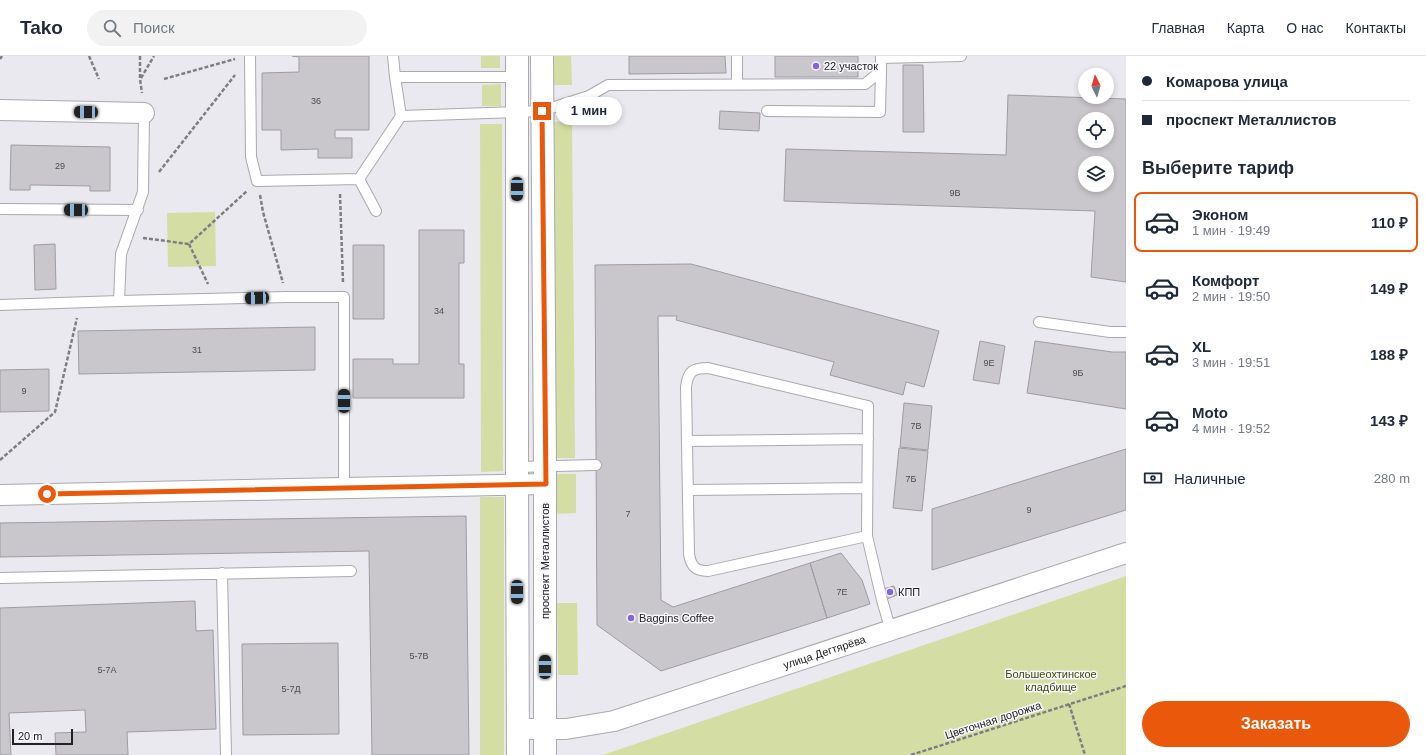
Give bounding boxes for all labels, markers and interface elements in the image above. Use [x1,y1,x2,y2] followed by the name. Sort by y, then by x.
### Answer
[87,10,367,46] search box
[20,17,63,38] text: Tako
[101,17,123,39] icon: search
[133,19,175,36] text: Поиск
[1151,20,1205,36] text: Главная
[1227,20,1264,36] text: Карта
[1286,20,1324,36] text: О нас
[1346,20,1406,36] text: Контакты
[824,60,878,72] place label: 22 участок
[811,61,821,71] marker: 22 участок
[1078,68,1114,104] north arrow
[1078,68,1114,192] map controls
[1166,73,1288,90] text: Комарова улица
[311,96,321,106] house number: 36
[556,97,622,125] callout: 1 мин
[533,102,551,120] route end
[571,103,607,118] text: 1 мин
[74,106,98,118] car
[1166,111,1336,128] text: проспект Металлистов
[1078,112,1114,148] button: locate
[1078,156,1114,192] button: layers
[1142,158,1294,178] text: Выберите тариф
[55,161,65,171] house number: 29
[511,177,523,201] car
[949,188,961,198] house number: 9В
[64,204,88,216] car
[1144,204,1180,240] icon: car
[1192,206,1248,223] text: Эконом
[1371,214,1408,231] text: 110 ₽
[1192,223,1270,238] text: 1 мин · 19:49
[1144,270,1180,306] icon: car
[1192,272,1259,289] text: Комфорт
[1370,280,1408,297] text: 149 ₽
[1192,289,1270,304] text: 2 мин · 19:50
[245,292,269,304] car
[434,306,444,316] house number: 34
[1144,336,1180,372] icon: car
[1192,338,1211,355] text: XL
[192,345,202,355] house number: 31
[1370,346,1408,363] text: 188 ₽
[1192,355,1270,370] text: 3 мин · 19:51
[983,358,995,368] house number: 9Е
[1073,368,1084,378] house number: 9Б
[21,386,27,396] house number: 9
[338,389,350,413] car
[1144,402,1180,438] icon: car
[1192,404,1228,421] text: Moto
[1370,412,1408,429] text: 143 ₽
[910,421,922,431] house number: 7В
[1192,421,1270,436] text: 4 мин · 19:52
[1142,467,1164,489] icon: cash
[1174,470,1246,487] text: Наличные
[1374,471,1410,486] text: 280 m
[906,474,917,484] house number: 7Б
[38,485,56,503] route start
[539,503,551,619] street label: проспект Металлистов
[1026,505,1032,515] house number: 9
[625,509,631,519] house number: 7
[511,580,523,604] car
[898,586,920,598] place label: КПП
[836,587,848,597] house number: 7Е
[885,587,895,597] marker: КПП
[639,612,714,624] place label: Baggins Coffee
[626,613,636,623] marker: Baggins Coffee
[782,633,868,671] street label: улица Дегтярёва
[409,651,429,661] house number: 5-7В
[539,655,551,679] car
[97,665,117,675] house number: 5-7А
[1005,668,1097,693] park label: Большеохтинское кладбище
[281,684,301,694] house number: 5-7Д
[943,698,1043,741] street label: Цветочная дорожка
[1142,701,1410,747] button: Заказать
[12,727,73,746] scale bar
[18,730,42,742] text: 20 m

